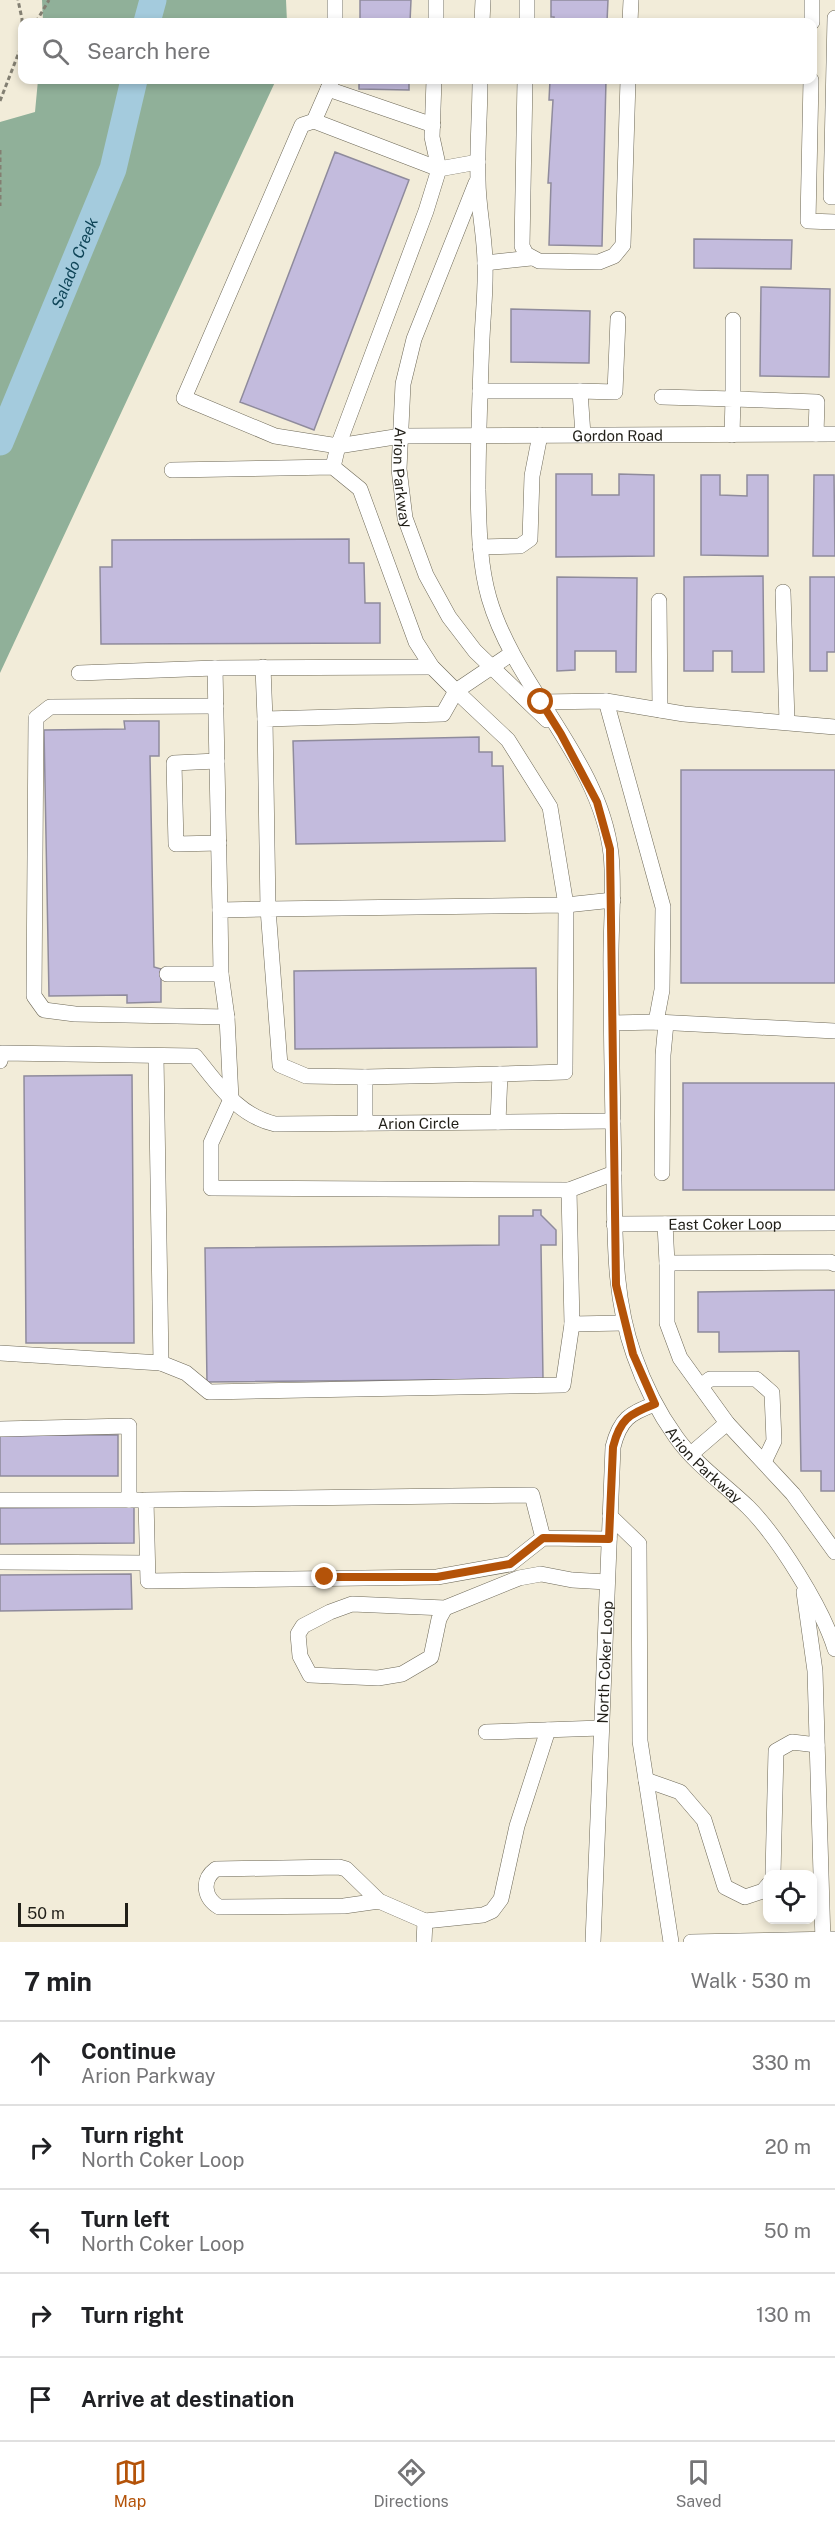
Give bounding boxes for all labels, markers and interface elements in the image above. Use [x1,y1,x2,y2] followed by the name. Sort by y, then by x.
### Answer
[18,18,817,84] search box
[39,35,72,68] icon: search
[87,38,211,64] text: Search here
[47,214,102,311] water label: Salado Creek
[572,426,663,444] street label: Gordon Road
[390,427,416,530] street label: Arion Parkway
[527,688,553,714] route start
[378,1114,459,1132] street label: Arion Circle
[668,1215,782,1232] street label: East Coker Loop
[663,1423,746,1506] street label: Arion Parkway
[311,1563,337,1589] route end
[593,1601,615,1724] street label: North Coker Loop
[763,1870,817,1924] map controls
[763,1870,817,1924] button: locate
[18,1900,128,1928] scale bar
[27,1904,65,1923] text: 50 m
[24,1966,92,1997] text: 7 min
[691,1969,811,1993] text: Walk · 530 m
[81,2038,176,2064] text: Continue
[24,2047,57,2080] icon: ahead
[752,2051,811,2075] text: 330 m
[81,2064,215,2088] text: Arion Parkway
[81,2122,184,2148] text: Turn right
[24,2131,57,2164] icon: right
[765,2135,811,2159] text: 20 m
[81,2148,244,2172] text: North Coker Loop
[81,2206,170,2232] text: Turn left
[24,2215,57,2248] icon: left
[764,2219,811,2243] text: 50 m
[81,2232,244,2256] text: North Coker Loop
[24,2299,57,2332] icon: right
[81,2302,184,2328] text: Turn right
[756,2303,811,2327] text: 130 m
[24,2383,57,2416] icon: arrive
[81,2386,294,2412] text: Arrive at destination
[114,2456,147,2511] tab: Map
[374,2456,449,2511] tab: Directions
[676,2456,721,2511] tab: Saved

